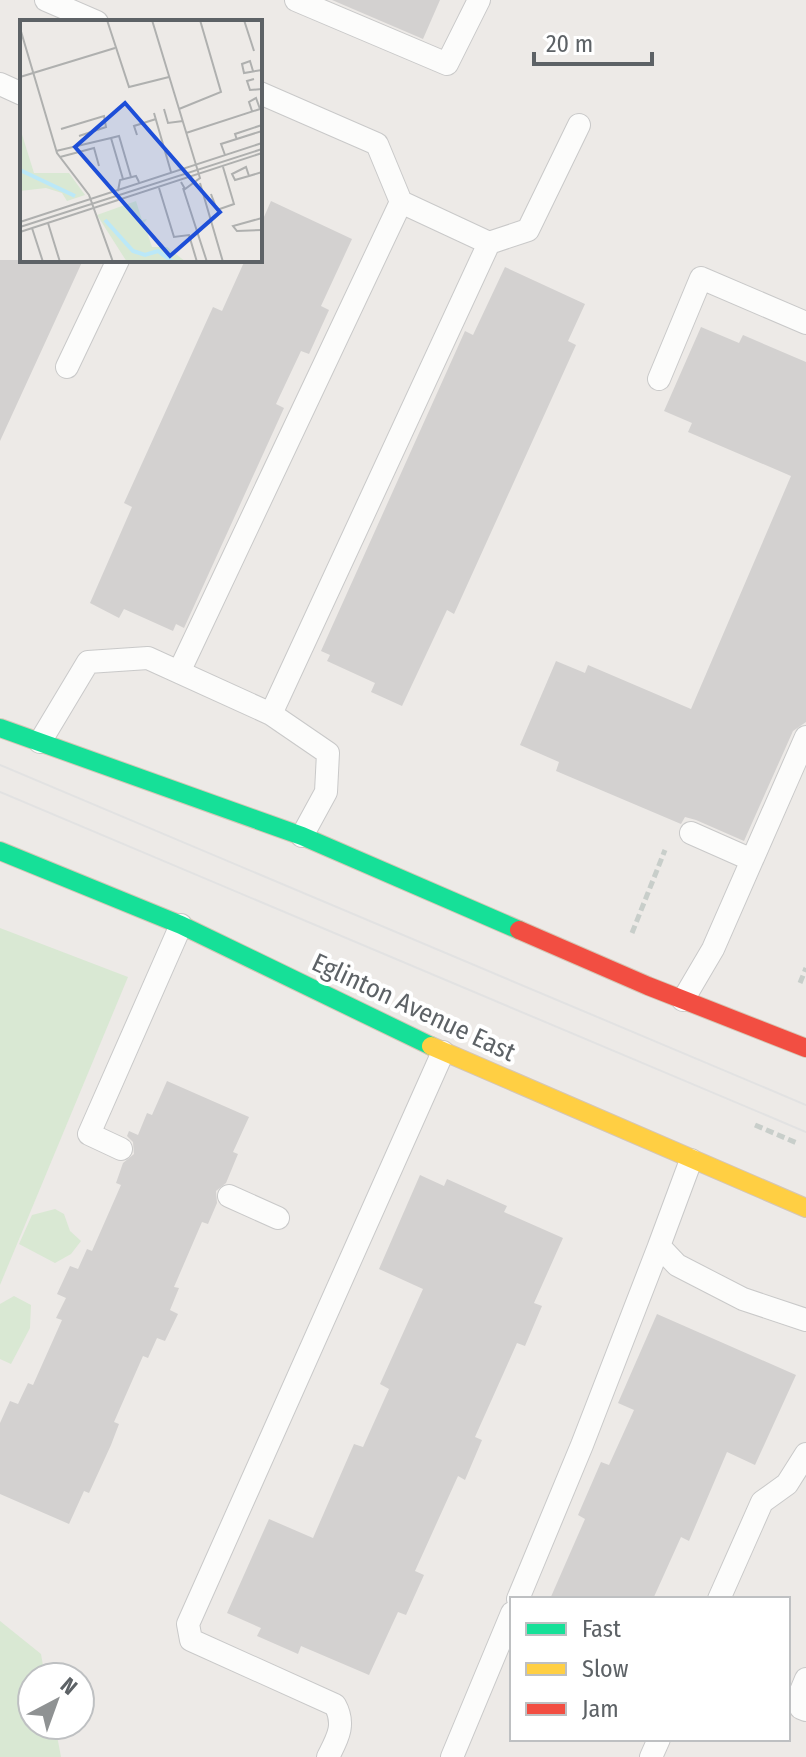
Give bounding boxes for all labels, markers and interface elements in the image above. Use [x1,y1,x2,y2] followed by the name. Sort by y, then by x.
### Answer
[534,16,652,66] scale bar
[20,20,262,262] inset map
[546,30,593,58] text: 20 m
[307,947,521,1068] street label: Eglinton Avenue East
[510,1597,790,1741] legend
[582,1615,621,1643] text: Fast
[582,1655,629,1683] text: Slow
[16,1661,96,1741] north arrow
[55,1672,83,1701] text: N
[582,1695,619,1723] text: Jam

